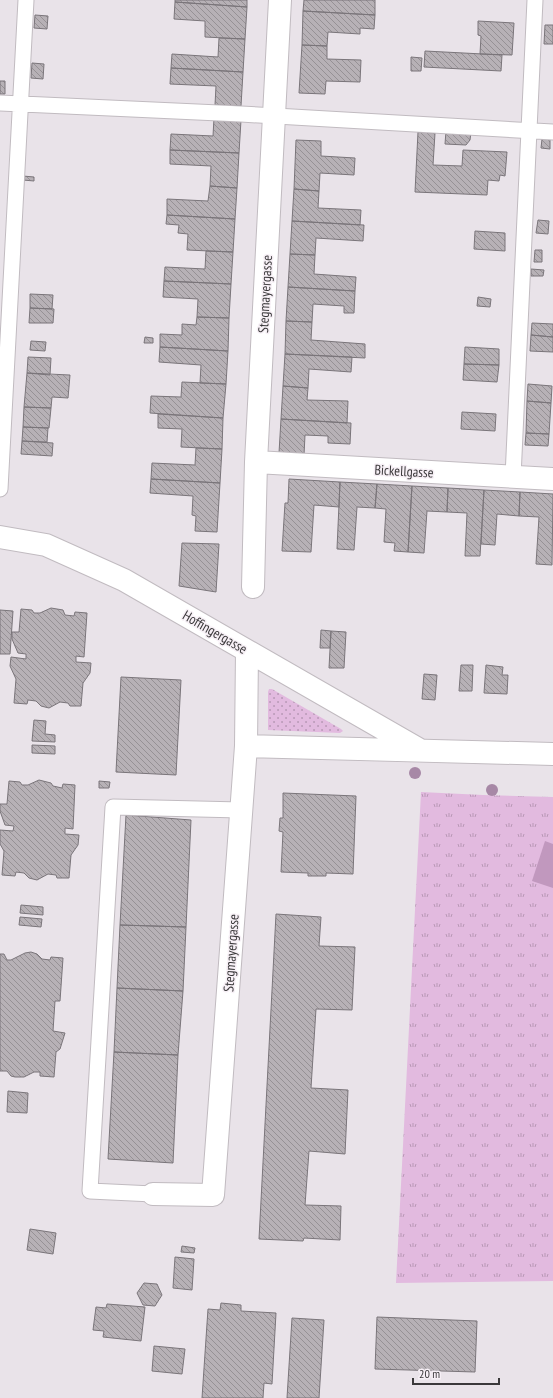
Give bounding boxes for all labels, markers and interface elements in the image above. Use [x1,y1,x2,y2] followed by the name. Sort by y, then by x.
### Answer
[254,254,276,333] street label: Stegmayergasse
[374,460,434,482] street label: Bickellgasse
[179,606,251,658] street label: Hoffingergasse
[219,913,243,993] street label: Stegmayergasse
[413,1360,499,1386] scale bar
[419,1366,440,1381] text: 20 m

